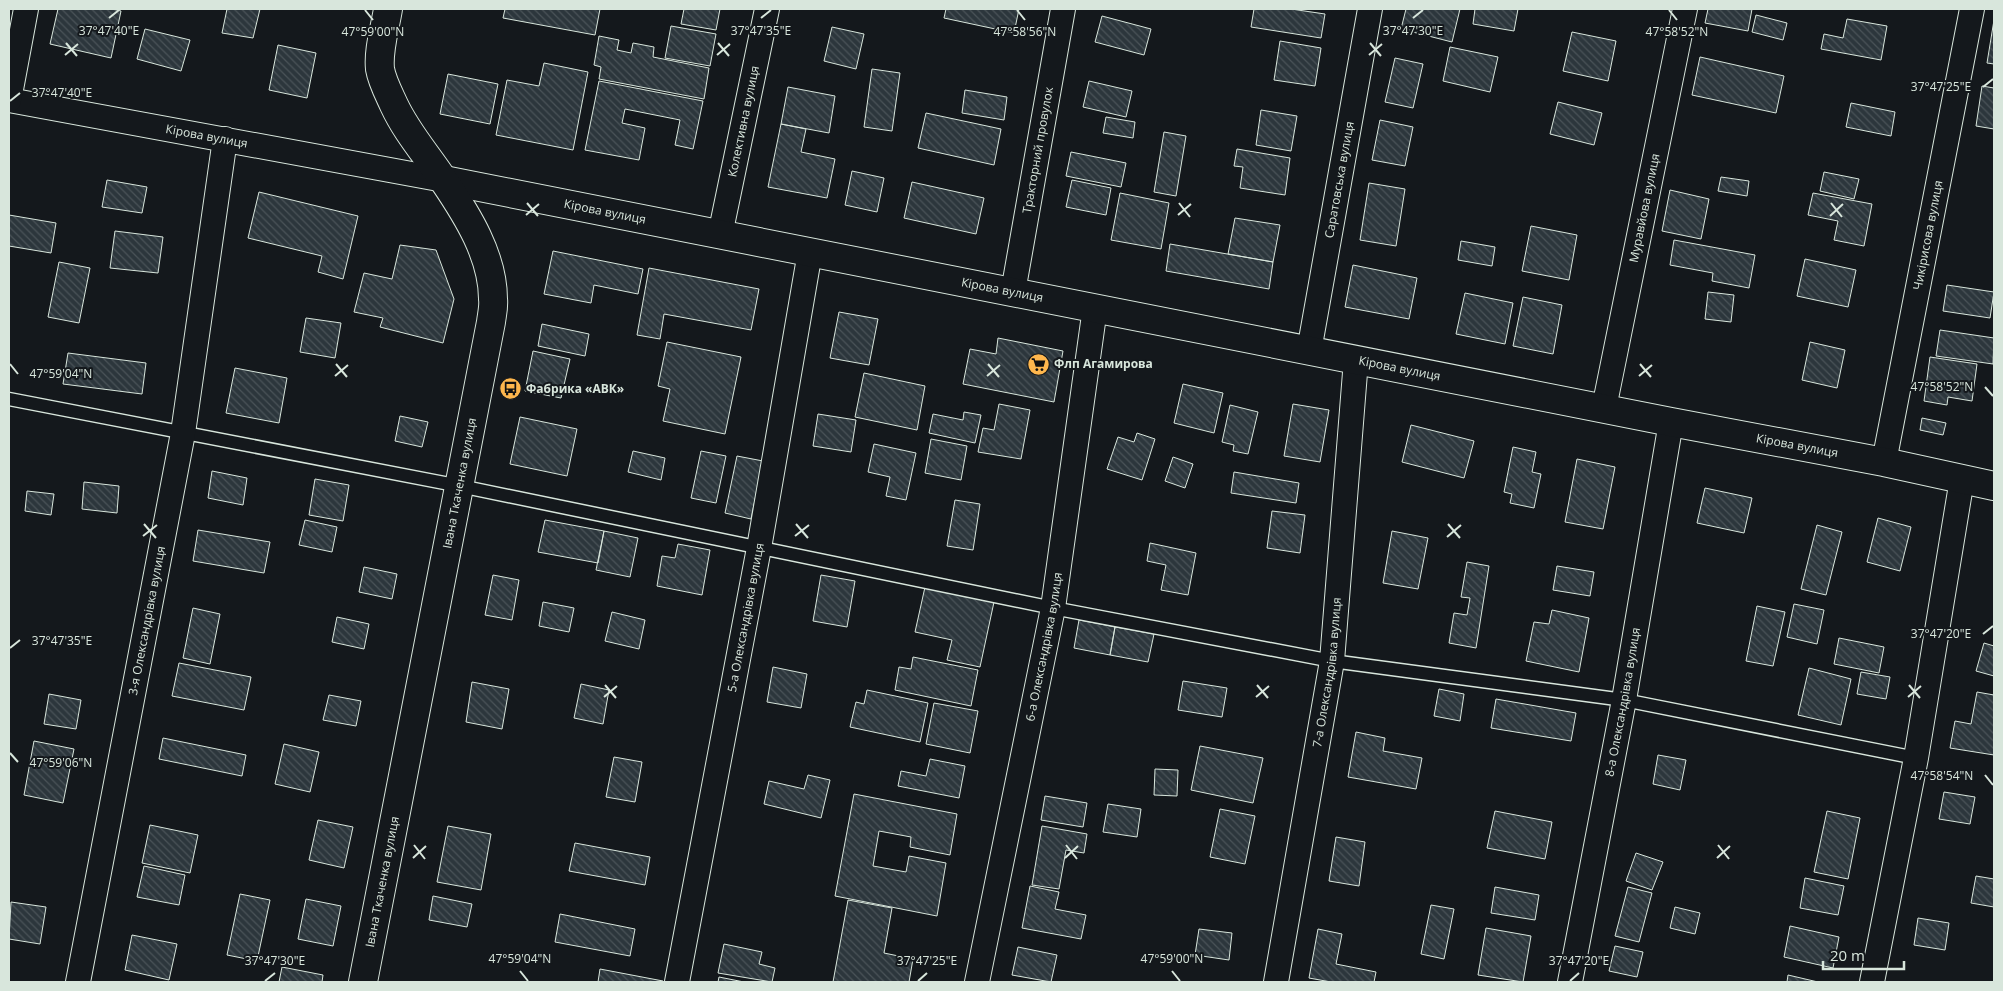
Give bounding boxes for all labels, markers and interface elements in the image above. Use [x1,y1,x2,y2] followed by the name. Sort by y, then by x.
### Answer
[79,22,139,39] text: 37°47'40"E
[731,22,791,39] text: 37°47'35"E
[1383,22,1443,39] text: 37°47'30"E
[342,23,404,40] text: 47°59'00"N
[994,23,1056,40] text: 47°58'56"N
[1646,23,1708,40] text: 47°58'52"N
[723,64,763,179] street label: Колективна вулиця
[1911,78,1971,95] text: 37°47'25"E
[32,84,92,101] text: 37°47'40"E
[1018,85,1057,215] street label: Тракторний провулок
[164,120,249,152] street label: Кірова вулиця
[1320,120,1358,239] street label: Саратовська вулиця
[1625,152,1663,264] street label: Муравйова вулиця
[1909,179,1947,291] street label: Чикірисова вулиця
[563,195,647,228] street label: Кірова вулиця
[960,273,1045,306] street label: Кірова вулиця
[1026,352,1050,376] supermarket icon: Флп Агамирова
[1357,352,1442,384] street label: Кірова вулиця
[1054,355,1153,372] place label: Флп Агамирова
[30,365,92,382] text: 47°59'04"N
[498,377,522,401] bus stop icon: Фабрика «АВК»
[1911,378,1973,395] text: 47°58'52"N
[526,380,624,397] place label: Фабрика «АВК»
[438,416,480,550] street label: Івана Ткаченка вулиця
[1755,429,1840,461] street label: Кірова вулиця
[723,541,768,693] street label: 5-а Олександрівка вулиця
[124,544,169,696] street label: 3-я Олександрівка вулиця
[1021,571,1066,723] street label: 6-а Олександрівка вулиця
[1308,597,1345,749] street label: 7-а Олександрівка вулиця
[1911,625,1971,642] text: 37°47'20"E
[1601,626,1644,778] street label: 8-а Олександрівка вулиця
[32,632,92,649] text: 37°47'35"E
[30,754,92,771] text: 47°59'06"N
[1911,767,1973,784] text: 47°58'54"N
[361,815,403,949] street label: Івана Ткаченка вулиця
[1823,938,1904,970] scale bar
[1830,945,1865,965] text: 20 m
[489,950,551,967] text: 47°59'04"N
[1141,950,1203,967] text: 47°59'00"N
[245,952,305,969] text: 37°47'30"E
[897,952,957,969] text: 37°47'25"E
[1549,952,1609,969] text: 37°47'20"E

